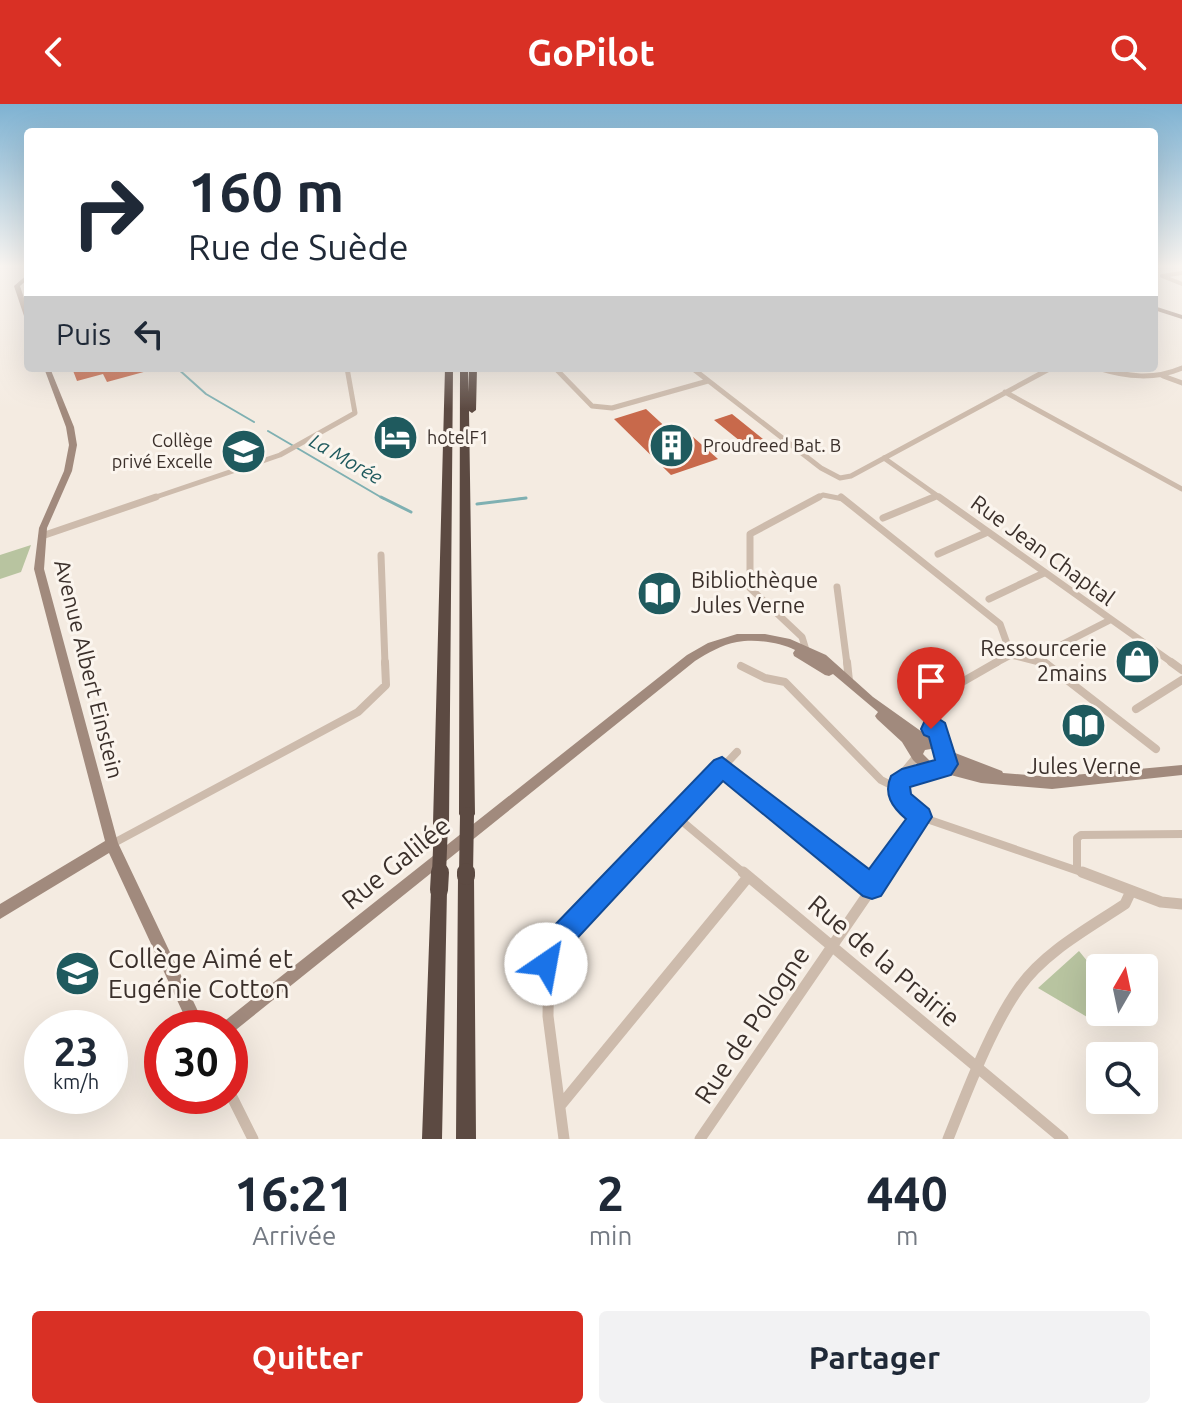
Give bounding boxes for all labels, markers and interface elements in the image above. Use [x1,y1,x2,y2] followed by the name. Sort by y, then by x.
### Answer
[32,30,76,74] icon: back
[1106,30,1150,74] icon: search
[527,32,655,73] text: GoPilot
[56,160,160,264] icon: right
[188,160,344,223] text: 160 m
[188,226,409,267] text: Rue de Suède
[127,312,171,356] icon: left
[56,317,111,351] text: Puis
[372,414,420,462] hotel icon: hotelF1
[648,422,696,470] building icon: Proudreed Bat. B
[220,427,268,475] school or university icon: Collège privé Excelle
[427,427,489,447] place label: hotelF1
[306,429,387,489] water label: La Morée
[112,430,213,471] place label: Collège privé Excelle
[703,435,841,455] place label: Proudreed Bat. B
[967,489,1120,610] street label: Rue Jean Chaptal
[50,557,129,781] street label: Avenue Albert Einstein
[691,567,818,617] place label: Bibliothèque Jules Verne
[636,569,684,617] library icon: Bibliothèque Jules Verne
[980,635,1107,685] place label: Ressourcerie 2mains
[1114,637,1162,685] shop icon: Ressourcerie 2mains
[897,647,965,729] pin
[909,659,953,703] icon: arrive
[1060,701,1108,749] library icon: Jules Verne
[1027,753,1141,778] place label: Jules Verne
[336,810,456,915] street label: Rue Galilée
[803,889,966,1032] street label: Rue de la Prairie
[504,922,588,1006] position arrow
[688,941,815,1109] street label: Rue de Pologne
[108,944,293,1003] place label: Collège Aimé et Eugénie Cotton
[53,950,101,998] school or university icon: Collège Aimé et Eugénie Cotton
[1086,954,1158,1026] north arrow
[1086,954,1158,1114] map controls
[144,1010,248,1114] speed limit sign: 30
[53,1029,99,1074] text: 23
[1086,1042,1158,1114] button: search
[53,1070,99,1093] text: km/h
[234,1166,354,1220] text: 16:21
[597,1166,624,1220] text: 2
[867,1166,948,1220] text: 440
[252,1221,336,1250] text: Arrivée
[589,1221,632,1250] text: min
[896,1221,918,1250] text: m
[32,1311,583,1403] button: Quitter
[599,1311,1150,1403] button: Partager

